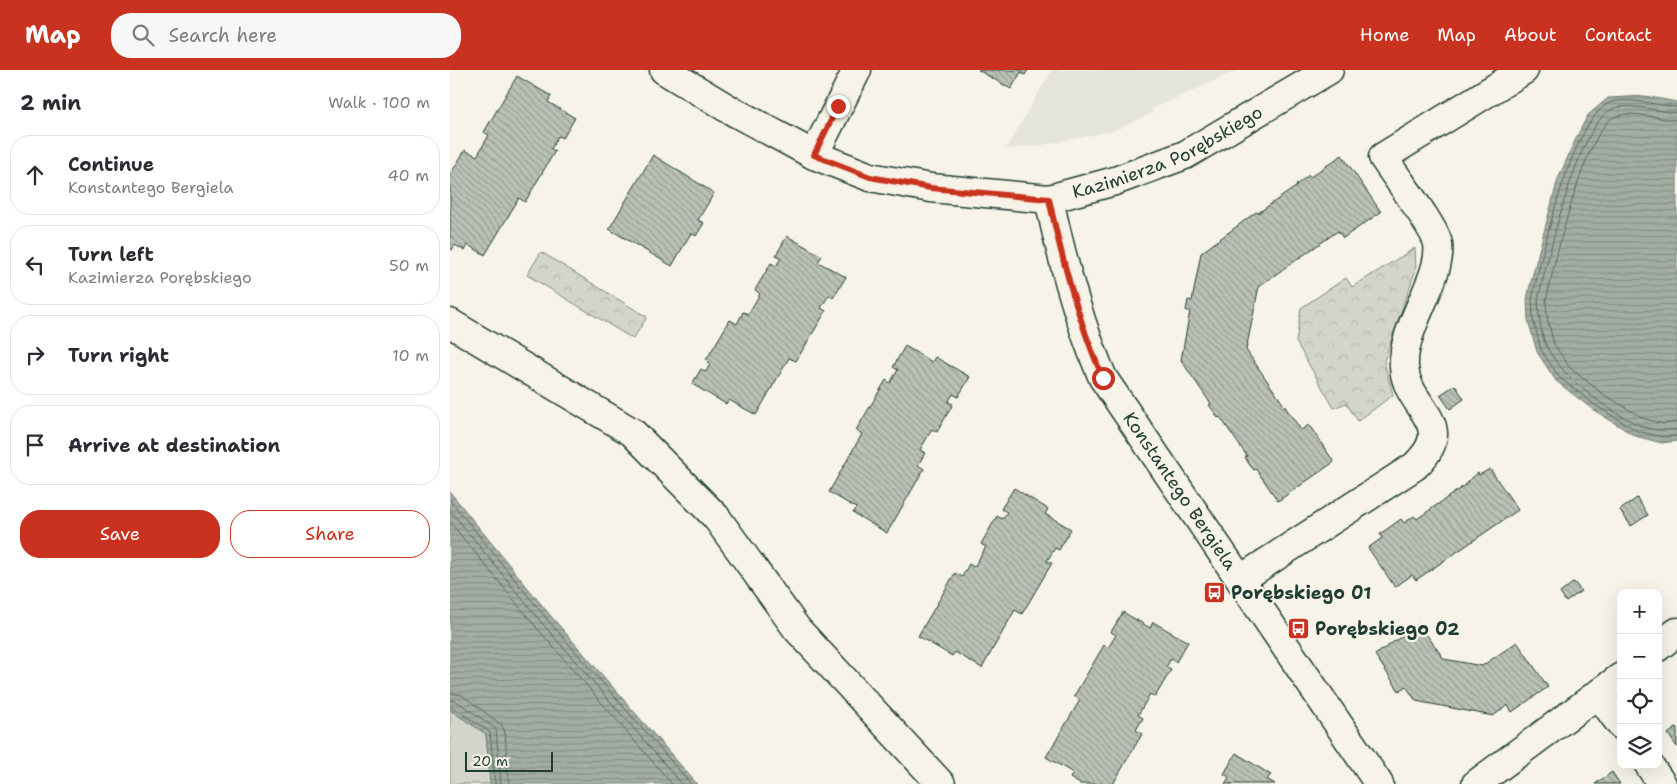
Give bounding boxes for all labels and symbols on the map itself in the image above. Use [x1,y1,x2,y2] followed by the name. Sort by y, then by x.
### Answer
[827,95,850,118] route end
[1069,100,1267,204] street label: Kazimierza Porębskiego
[1092,367,1115,390] route start
[1118,407,1242,575] street label: Konstantego Bergiela
[1203,581,1227,605] bus stop icon: Porębskiego 01
[1231,581,1371,605] place label: Porębskiego 01
[1287,617,1311,641] bus stop icon: Porębskiego 02
[1315,617,1460,641] place label: Porębskiego 02
[465,749,552,772] scale bar

